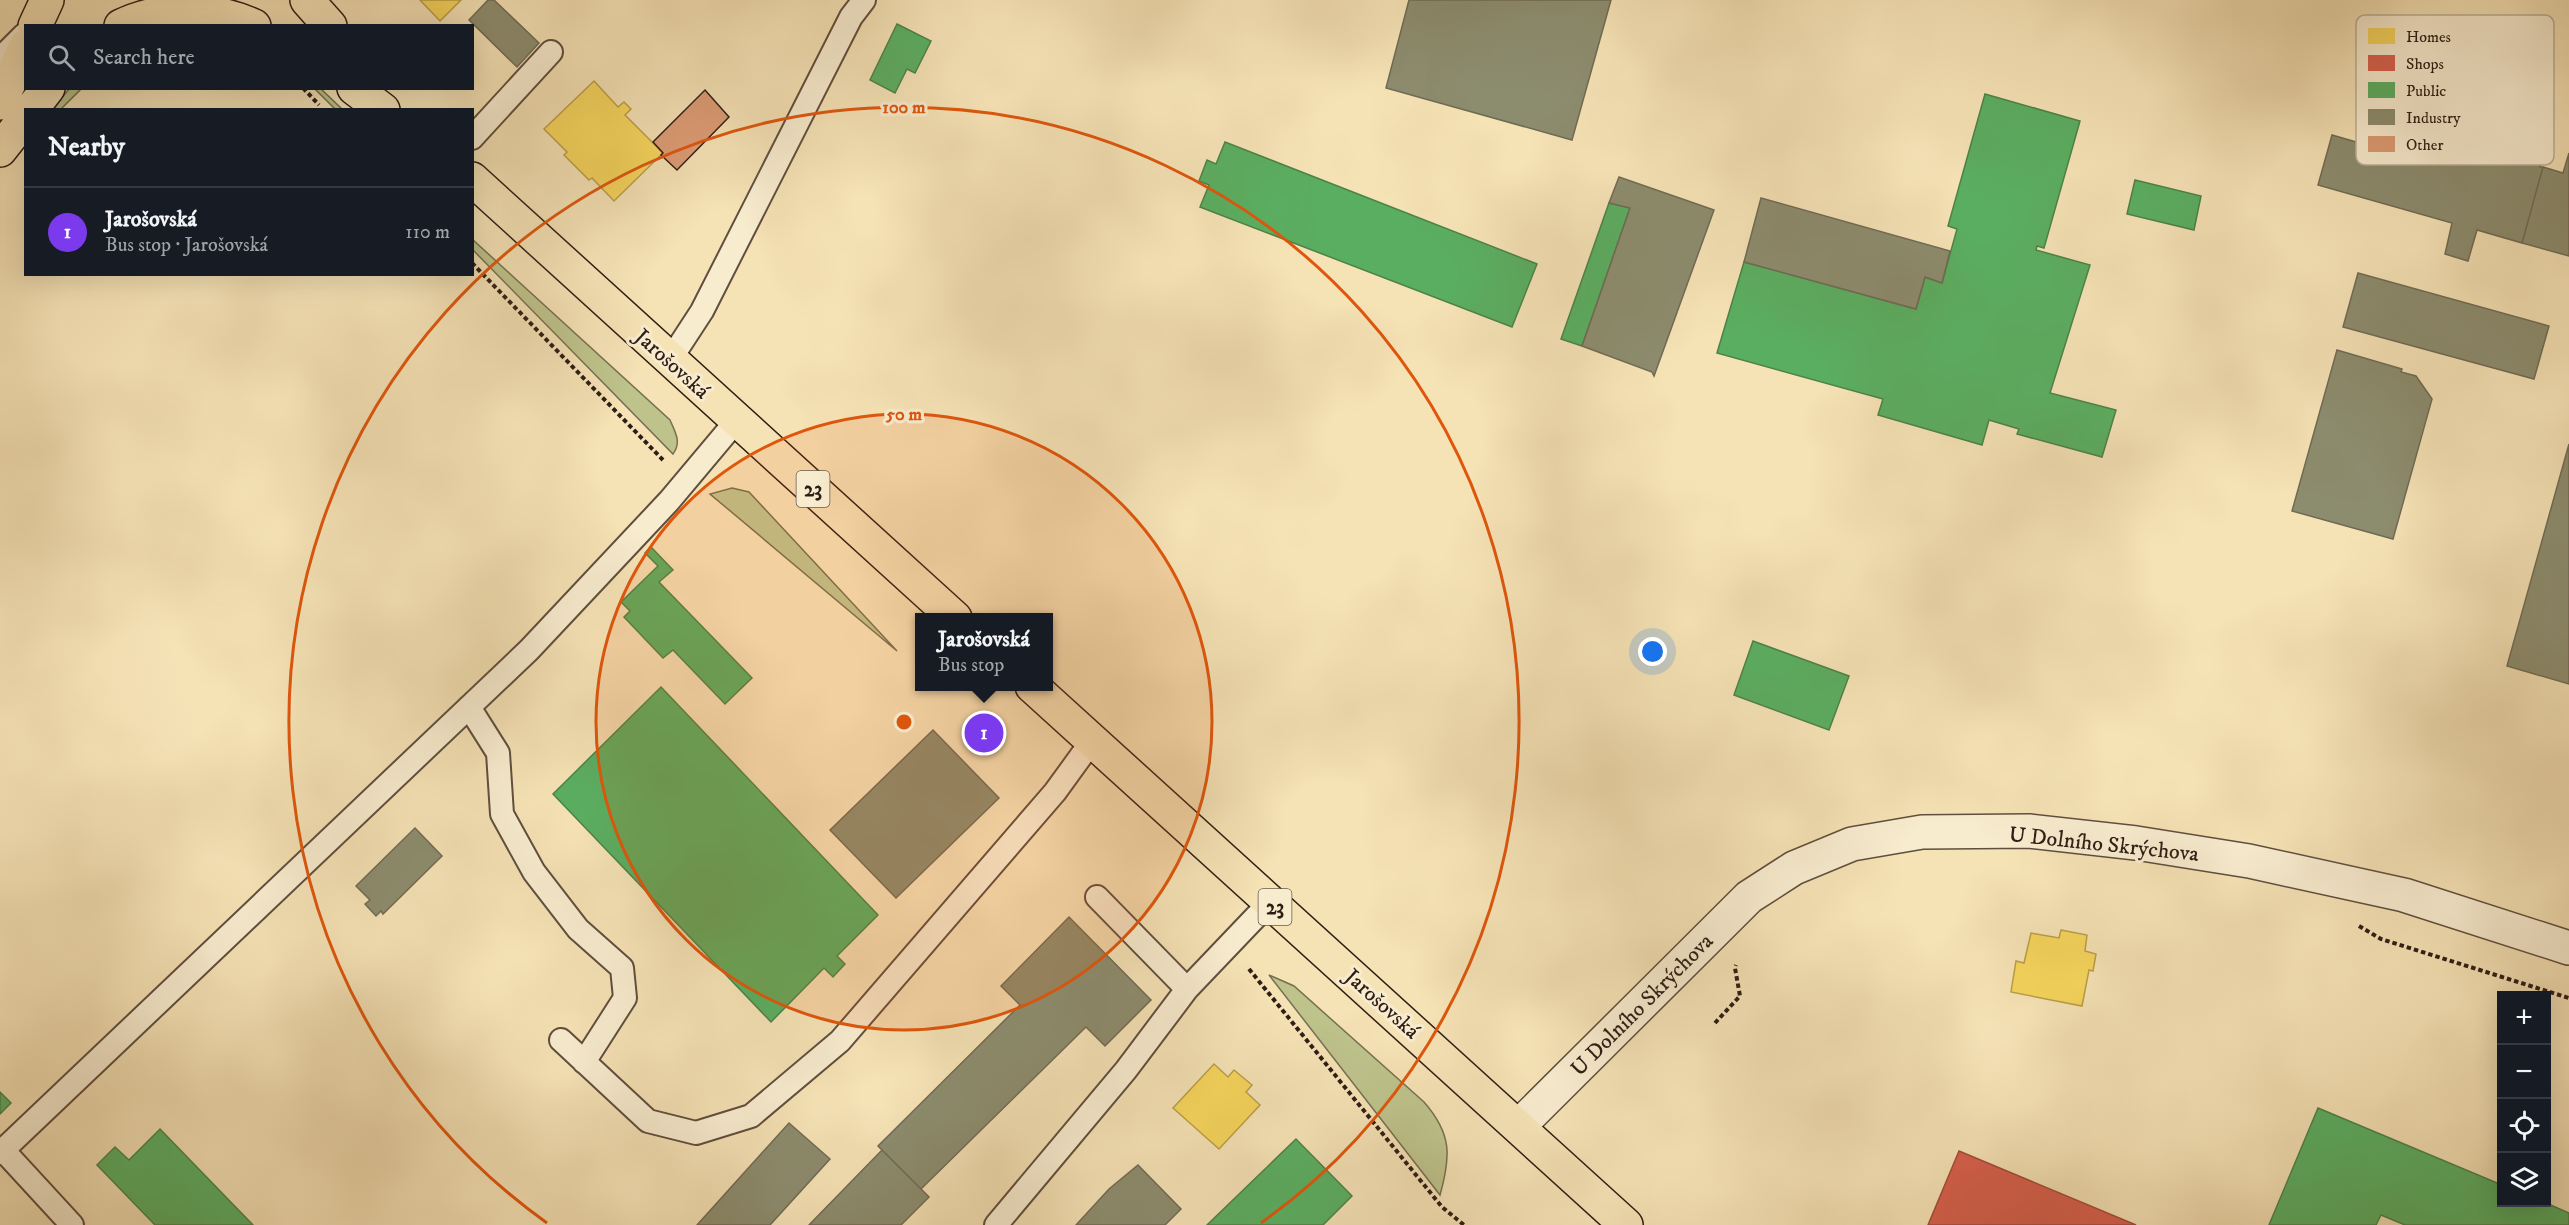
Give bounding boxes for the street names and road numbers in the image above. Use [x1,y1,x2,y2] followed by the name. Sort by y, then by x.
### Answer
[627,322,716,405] street label: Jarošovská
[796,471,830,507] road number: 23
[2007,821,2201,868] street label: U Dolního Skrýchova
[1258,889,1292,925] road number: 23
[1565,928,1720,1082] street label: U Dolního Skrýchova
[1337,962,1426,1045] street label: Jarošovská

